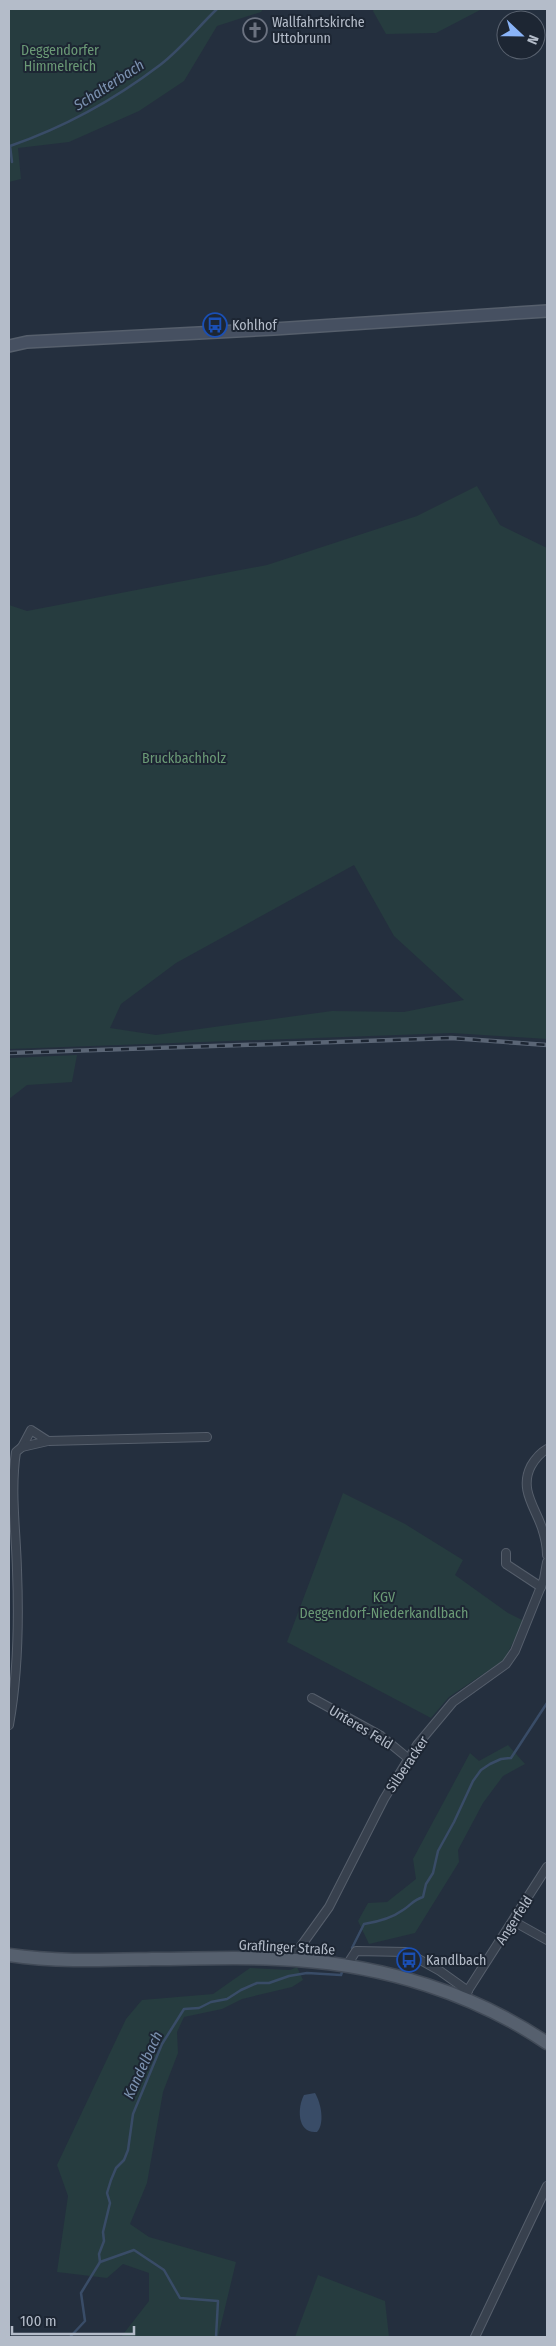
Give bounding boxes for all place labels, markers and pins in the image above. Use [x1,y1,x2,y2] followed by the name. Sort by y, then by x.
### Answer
[272,14,365,47] place label: Wallfahrtskirche Uttobrunn
[242,17,268,43] church icon: Wallfahrtskirche Uttobrunn
[202,312,228,338] bus stop icon: Kohlhof
[232,317,278,334] place label: Kohlhof
[396,1947,422,1973] bus stop icon: Kandlbach
[426,1952,486,1969] place label: Kandlbach

